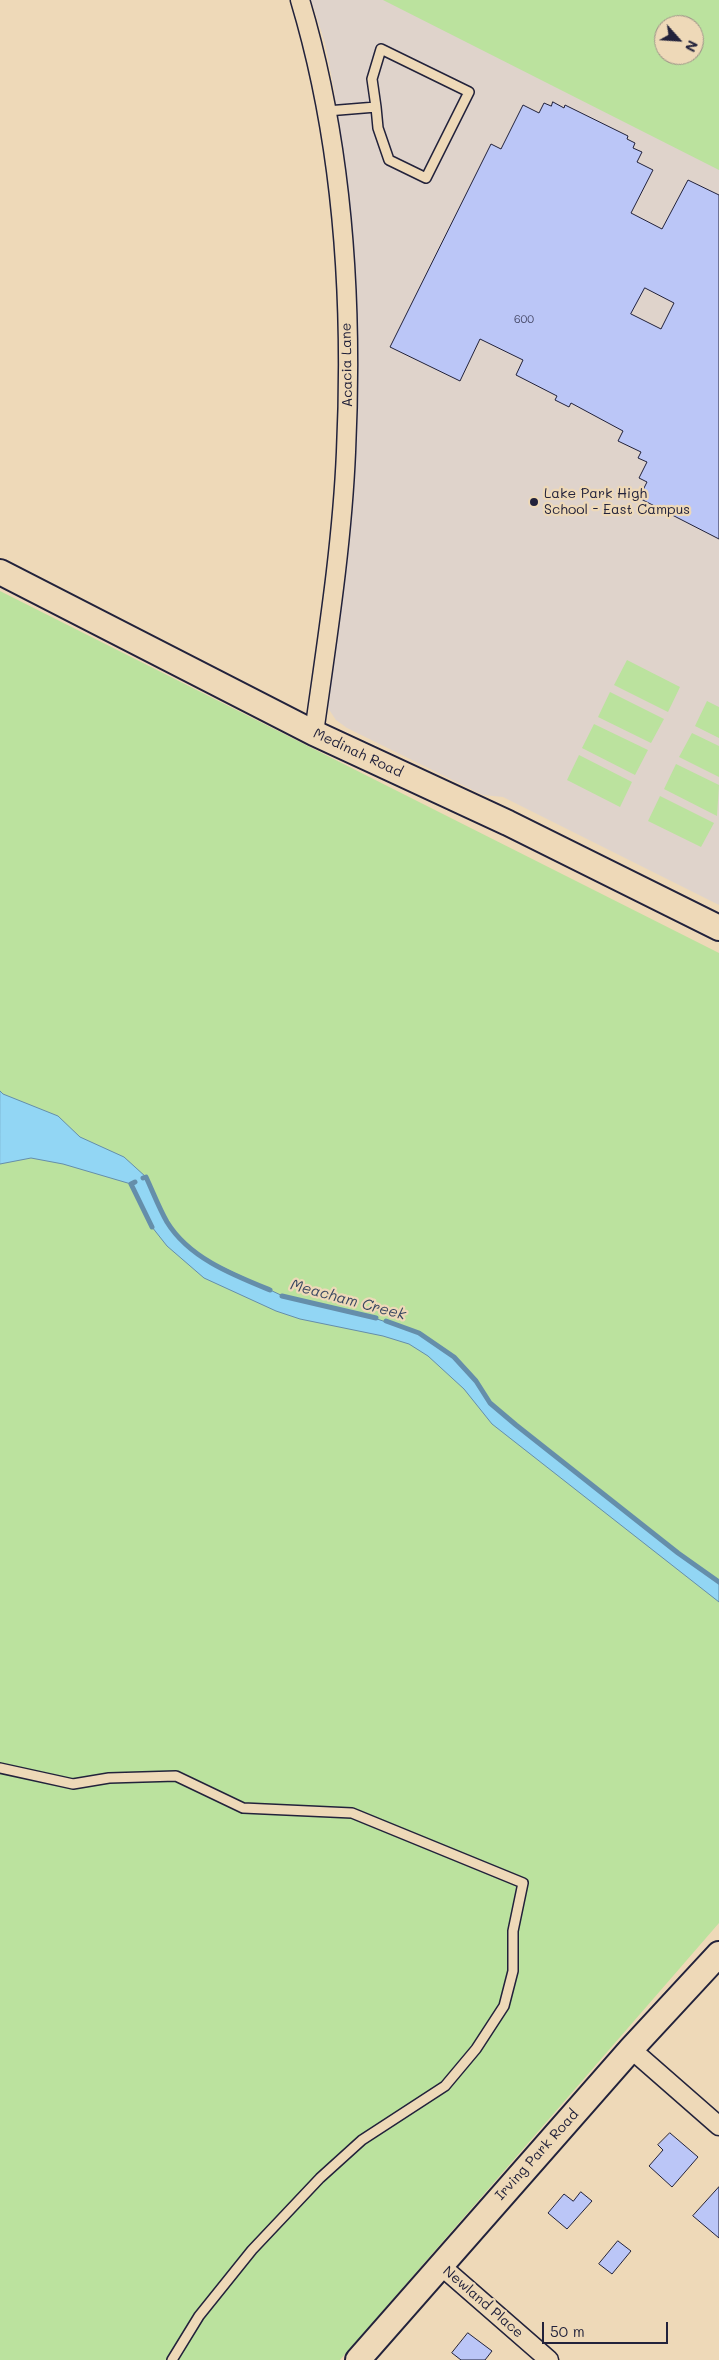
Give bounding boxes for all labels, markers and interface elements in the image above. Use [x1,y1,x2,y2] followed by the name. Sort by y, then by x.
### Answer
[654,15,704,65] north arrow
[681,37,703,55] text: N
[514,313,534,327] house number: 600
[338,322,356,408] street label: Acacia Lane
[544,486,690,518] place label: Lake Park High School - East Campus
[528,496,540,508] marker: Lake Park High School - East Campus
[311,725,405,781] street label: Medinah Road
[288,1276,408,1324] water label: Meacham Creek
[492,2106,582,2204] street label: Irving Park Road
[439,2263,527,2341] street label: Newland Place
[544,2312,670,2344] scale bar
[550,2321,585,2341] text: 50 m

